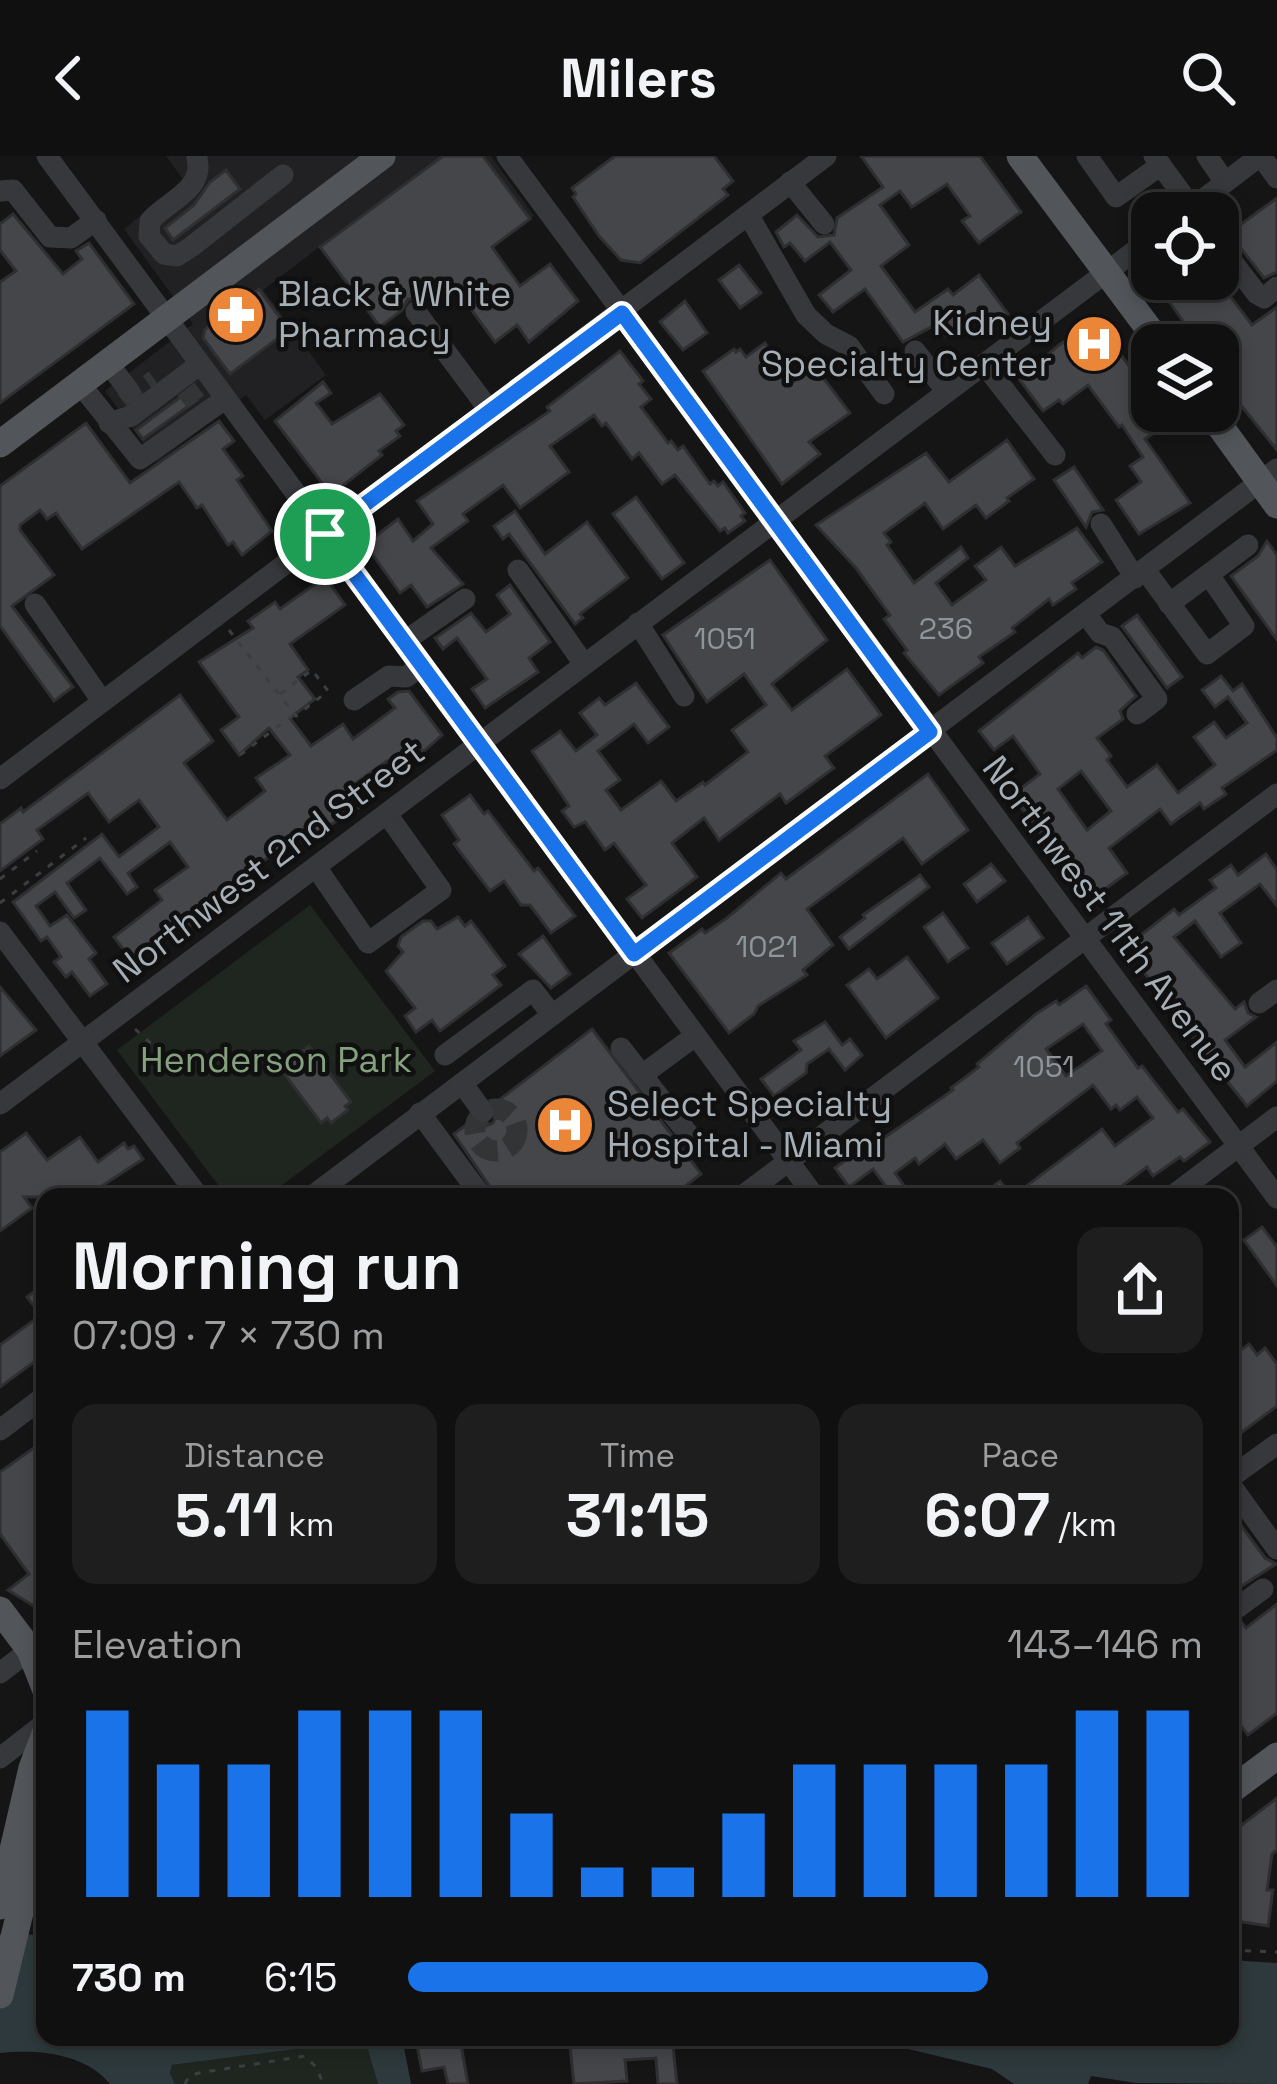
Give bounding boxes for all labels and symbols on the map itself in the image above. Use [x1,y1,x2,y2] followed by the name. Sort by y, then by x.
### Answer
[278,271,511,358] place label: Black & White Pharmacy
[205,284,267,346] pharmacy icon: Black & White Pharmacy
[761,300,1052,387] place label: Kidney Specialty Center
[1063,313,1125,375] hospital icon: Kidney Specialty Center
[274,483,376,585] pin
[919,609,973,648] house number: 236
[694,619,756,658] house number: 1051
[104,729,434,993] street label: Northwest 2nd Street
[972,747,1248,1091] street label: Northwest 11th Avenue
[736,927,798,966] house number: 1021
[140,1037,412,1083] park label: Henderson Park
[1013,1047,1075,1086] house number: 1051
[607,1081,892,1168] place label: Select Specialty Hospital - Miami
[534,1094,596,1156] hospital icon: Select Specialty Hospital - Miami

